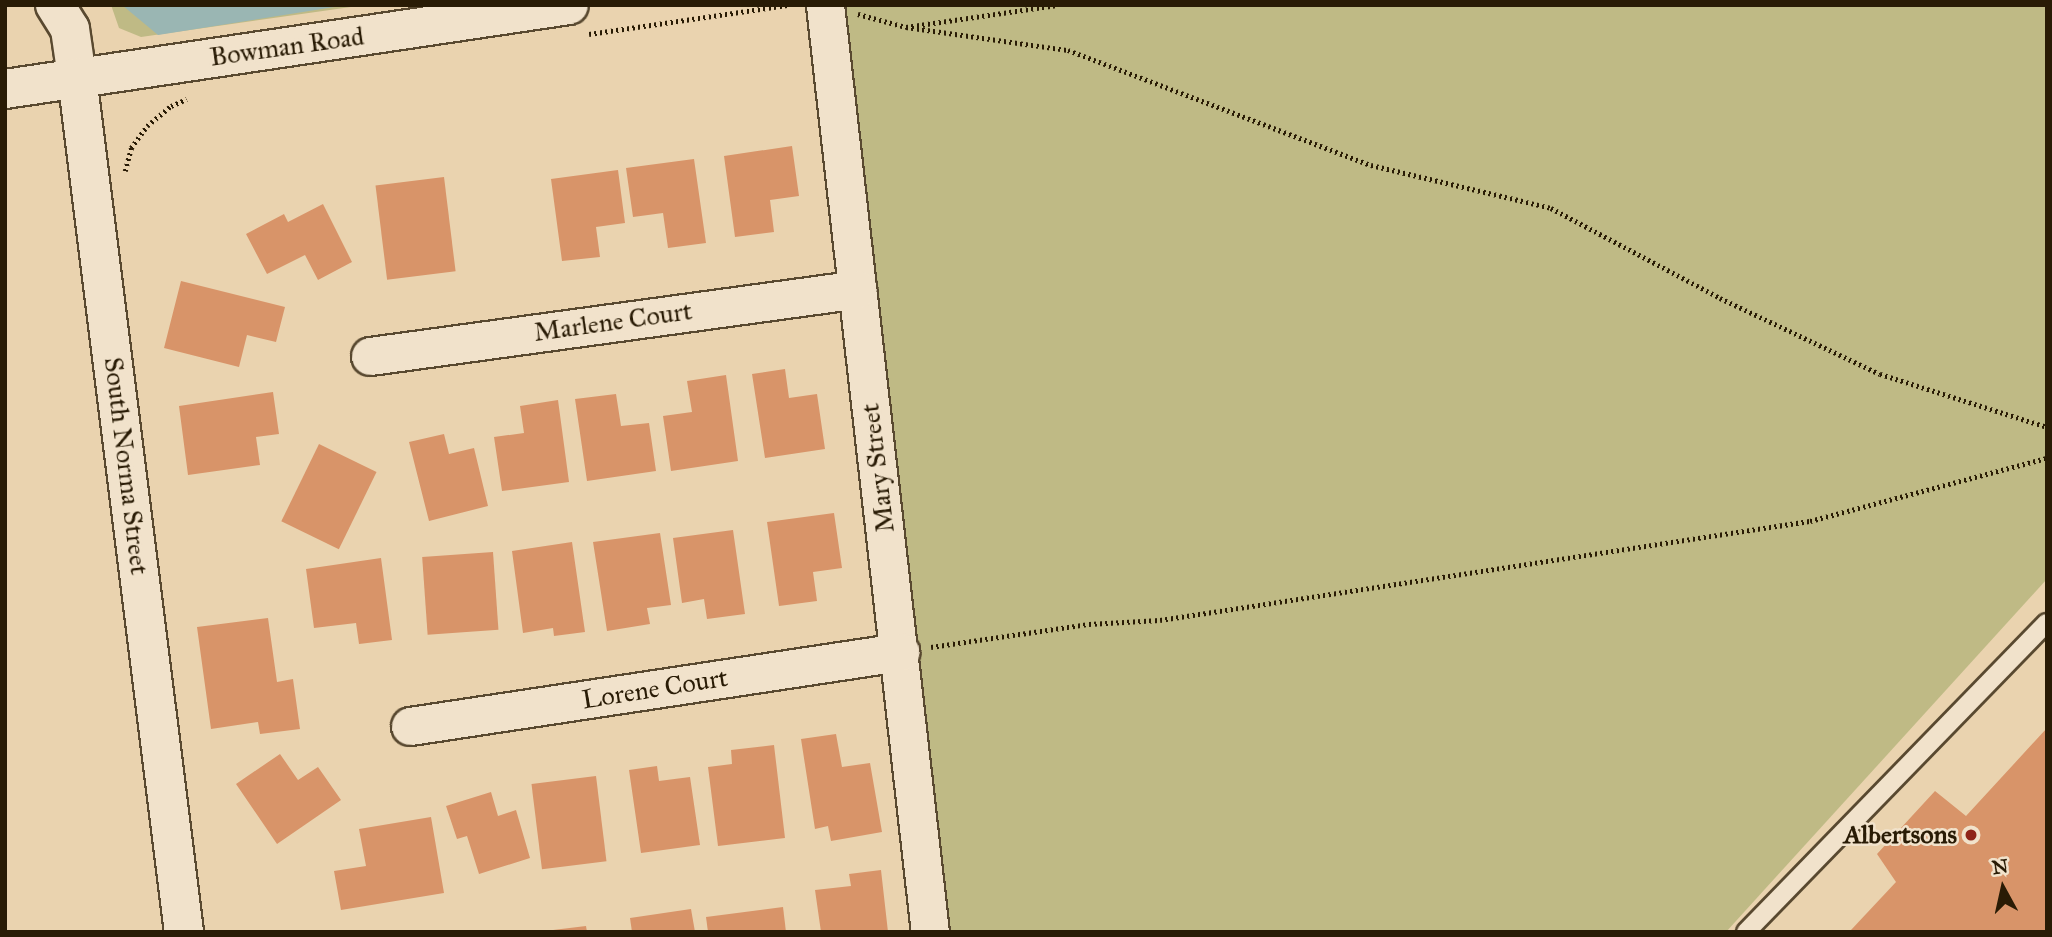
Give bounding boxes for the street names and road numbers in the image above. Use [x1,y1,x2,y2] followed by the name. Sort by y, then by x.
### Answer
[208,21,366,73] street label: Bowman Road
[532,295,694,349] street label: Marlene Court
[97,355,155,577] street label: South Norma Street
[855,402,901,534] street label: Mary Street
[580,662,730,716] street label: Lorene Court

